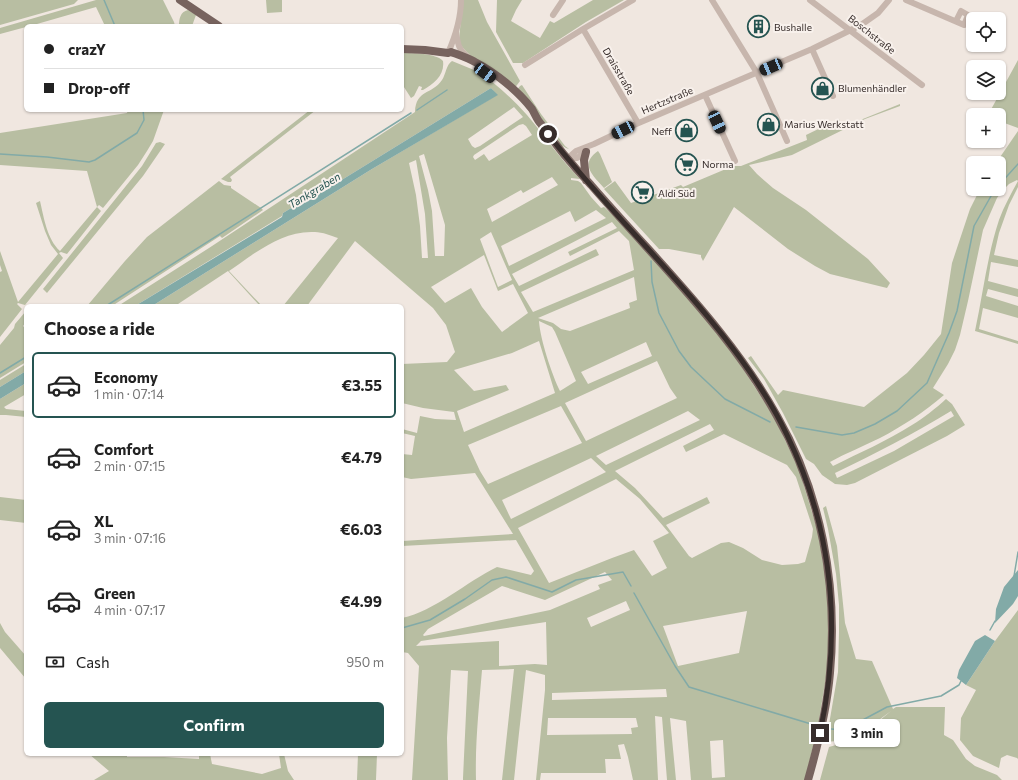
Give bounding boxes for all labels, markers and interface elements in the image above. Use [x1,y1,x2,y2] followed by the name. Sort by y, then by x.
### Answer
[846,12,898,56] street label: Boschstraße
[966,12,1006,196] map controls
[966,12,1006,52] button: locate
[745,14,771,40] building icon: Bushalle
[774,21,812,33] place label: Bushalle
[68,40,106,58] text: crazY
[601,45,637,97] street label: Draisstraße
[758,57,784,77] car
[966,60,1006,100] button: layers
[472,61,498,85] car
[809,75,835,101] shop icon: Blumenhändler
[68,79,130,97] text: Drop-off
[838,82,907,94] place label: Blumenhändler
[639,84,695,116] street label: Hertzstraße
[966,108,1006,148] button: +
[706,109,728,135] car
[755,111,781,137] shop icon: Marius Werkstatt
[674,118,700,144] shop icon: Neff
[784,118,864,130] place label: Marius Werkstatt
[610,119,636,141] car
[539,125,557,143] route start
[652,125,672,137] place label: Neff
[674,151,700,177] supermarket icon: Norma
[966,156,1006,196] button: −
[702,158,733,170] place label: Norma
[285,169,343,211] water label: Tankgraben
[629,180,655,206] supermarket icon: Aldi Süd
[658,187,695,199] place label: Aldi Süd
[44,317,155,339] text: Choose a ride
[46,367,82,403] icon: car
[94,368,158,386] text: Economy
[341,376,382,394] text: €3.55
[94,386,164,402] text: 1 min · 07:14
[46,439,82,475] icon: car
[94,440,154,458] text: Comfort
[341,448,382,466] text: €4.79
[94,458,165,474] text: 2 min · 07:15
[46,511,82,547] icon: car
[94,512,113,530] text: XL
[340,520,382,538] text: €6.03
[94,530,166,546] text: 3 min · 07:16
[46,583,82,619] icon: car
[94,584,135,602] text: Green
[340,592,382,610] text: €4.99
[94,602,165,618] text: 4 min · 07:17
[44,651,66,673] icon: cash
[76,653,110,671] text: Cash
[346,654,384,670] text: 950 m
[44,702,384,748] button: Confirm
[834,719,900,747] callout: 3 min
[811,724,829,742] route end
[851,725,883,741] text: 3 min

